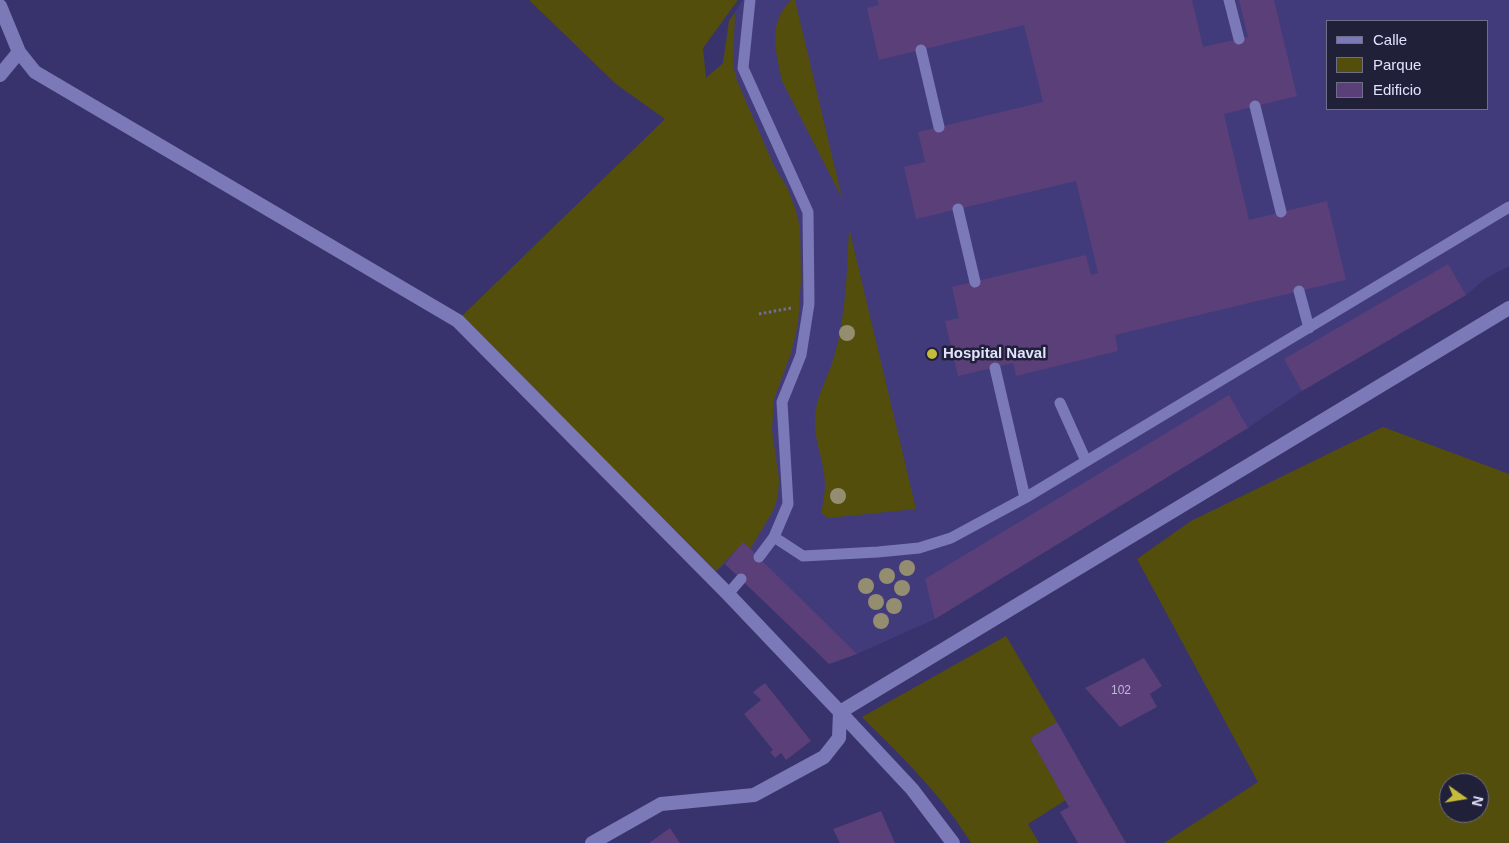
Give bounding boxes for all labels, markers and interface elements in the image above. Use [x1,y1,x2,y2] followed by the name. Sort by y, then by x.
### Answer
[1326,20,1489,110] legend
[1373,31,1407,48] text: Calle
[1373,56,1421,73] text: Parque
[1373,81,1421,98] text: Edificio
[943,345,1046,363] place label: Hospital Naval
[925,347,939,361] marker: Hospital Naval
[1111,684,1131,698] house number: 102
[1439,773,1489,823] north arrow
[1469,794,1487,808] text: N

